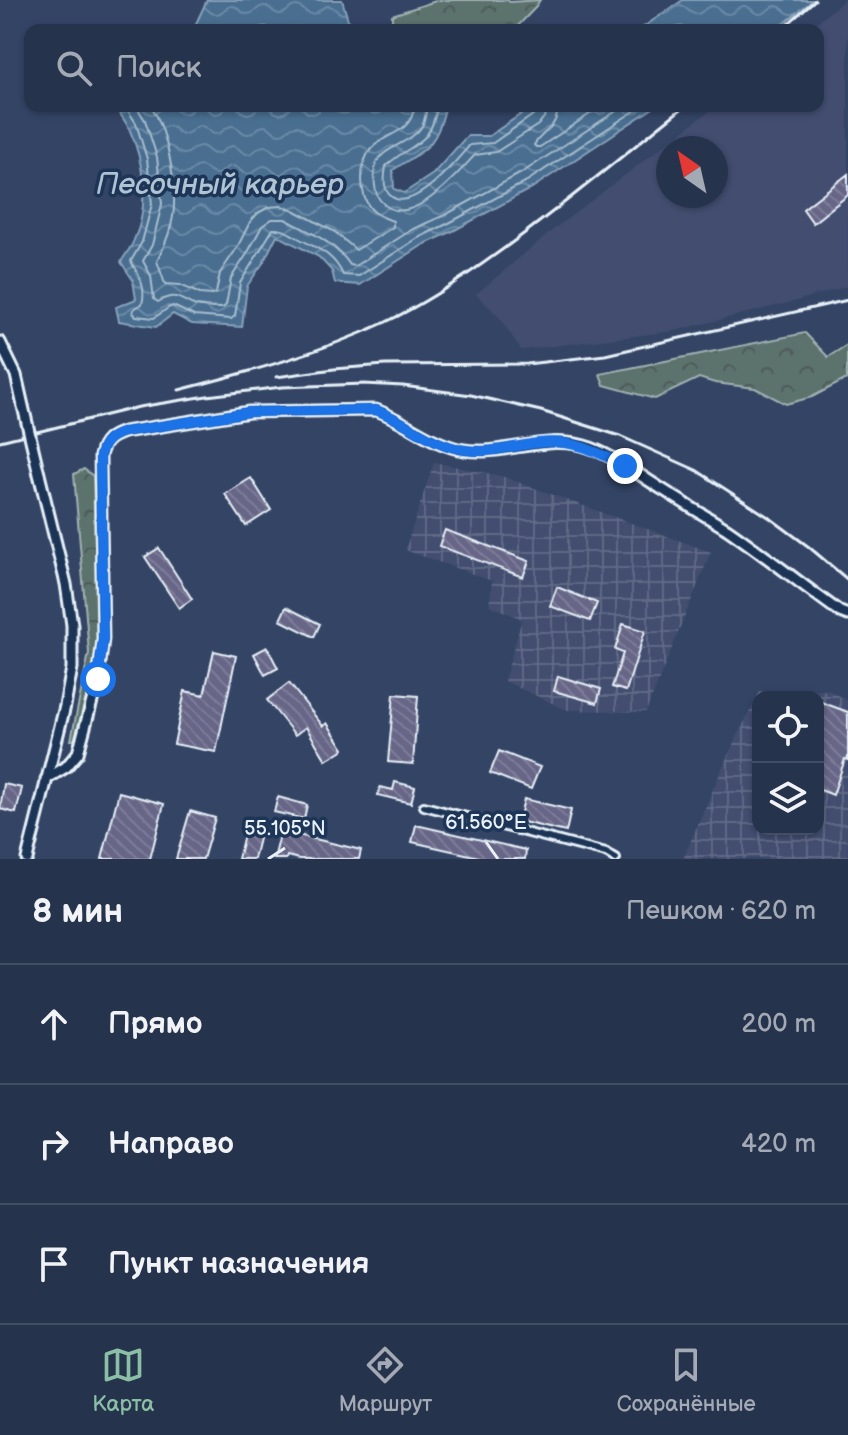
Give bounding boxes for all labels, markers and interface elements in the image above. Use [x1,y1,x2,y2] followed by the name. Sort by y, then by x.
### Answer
[24,24,824,112] search box
[52,46,96,90] icon: search
[116,50,202,86] text: Поиск
[656,136,728,208] north arrow
[96,167,344,203] water label: Песочный карьер
[607,448,643,484] route end
[80,661,116,697] route start
[752,691,824,835] map controls
[752,691,824,763] button: locate
[752,763,824,835] button: layers
[445,811,527,835] text: 61.560°E
[244,817,326,841] text: 55.105°N
[32,891,123,932] text: 8 мин
[626,896,816,927] text: Пешком · 620 m
[32,1002,76,1046] icon: ahead
[108,1006,202,1042] text: Прямо
[742,1009,816,1040] text: 200 m
[32,1122,76,1166] icon: right
[108,1126,234,1162] text: Направо
[741,1129,816,1160] text: 420 m
[32,1242,76,1286] icon: arrive
[108,1246,369,1282] text: Пункт назначения
[92,1343,154,1418] tab: Карта
[339,1343,432,1418] tab: Маршрут
[617,1343,756,1418] tab: Сохранённые

